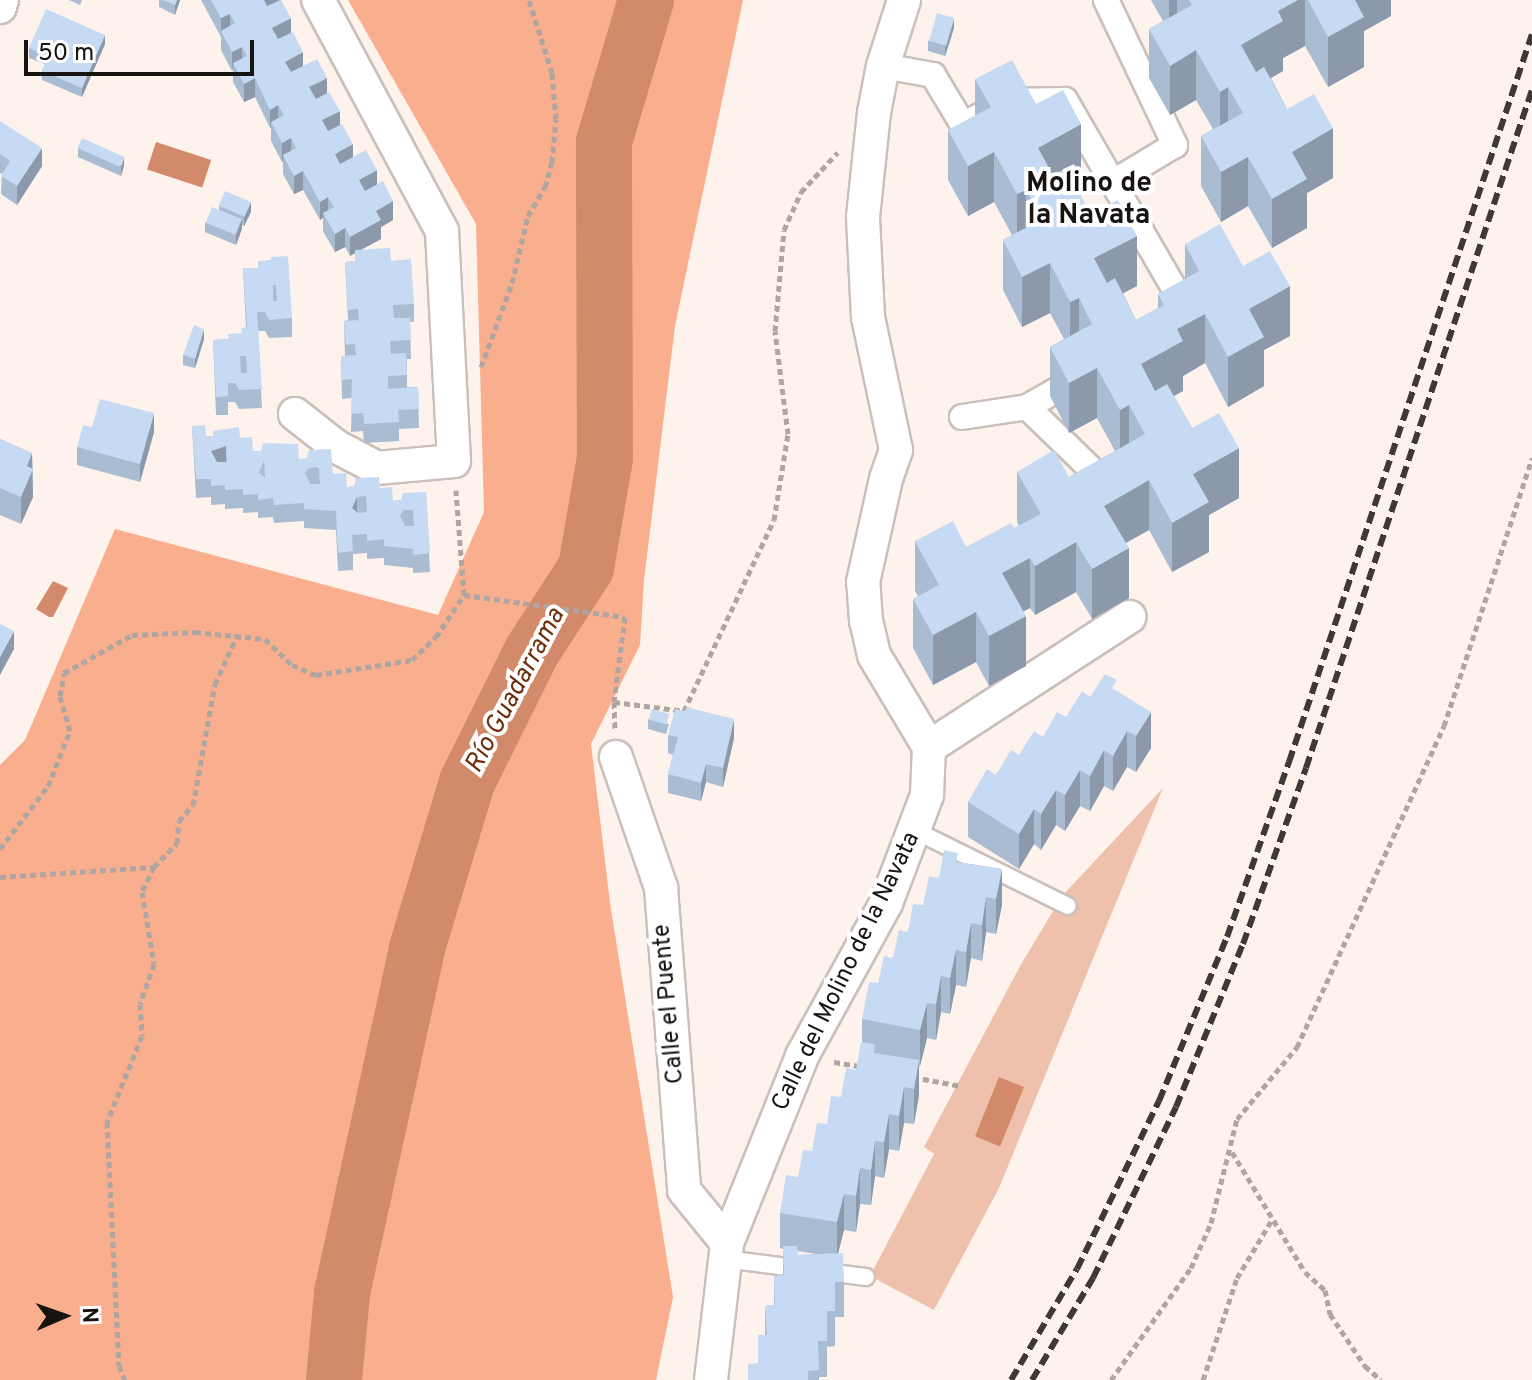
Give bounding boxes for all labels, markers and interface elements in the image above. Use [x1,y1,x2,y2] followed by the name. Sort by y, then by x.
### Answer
[28,24,258,74] scale bar
[38,39,94,69] text: 50 m
[1026,167,1152,233] district label: Molino de la Navata
[459,603,573,779] water label: Río Guadarrama
[767,828,927,1116] street label: Calle del Molino de la Navata
[649,923,691,1085] street label: Calle el Puente
[24,1276,104,1356] north arrow
[75,1307,102,1324] text: N

